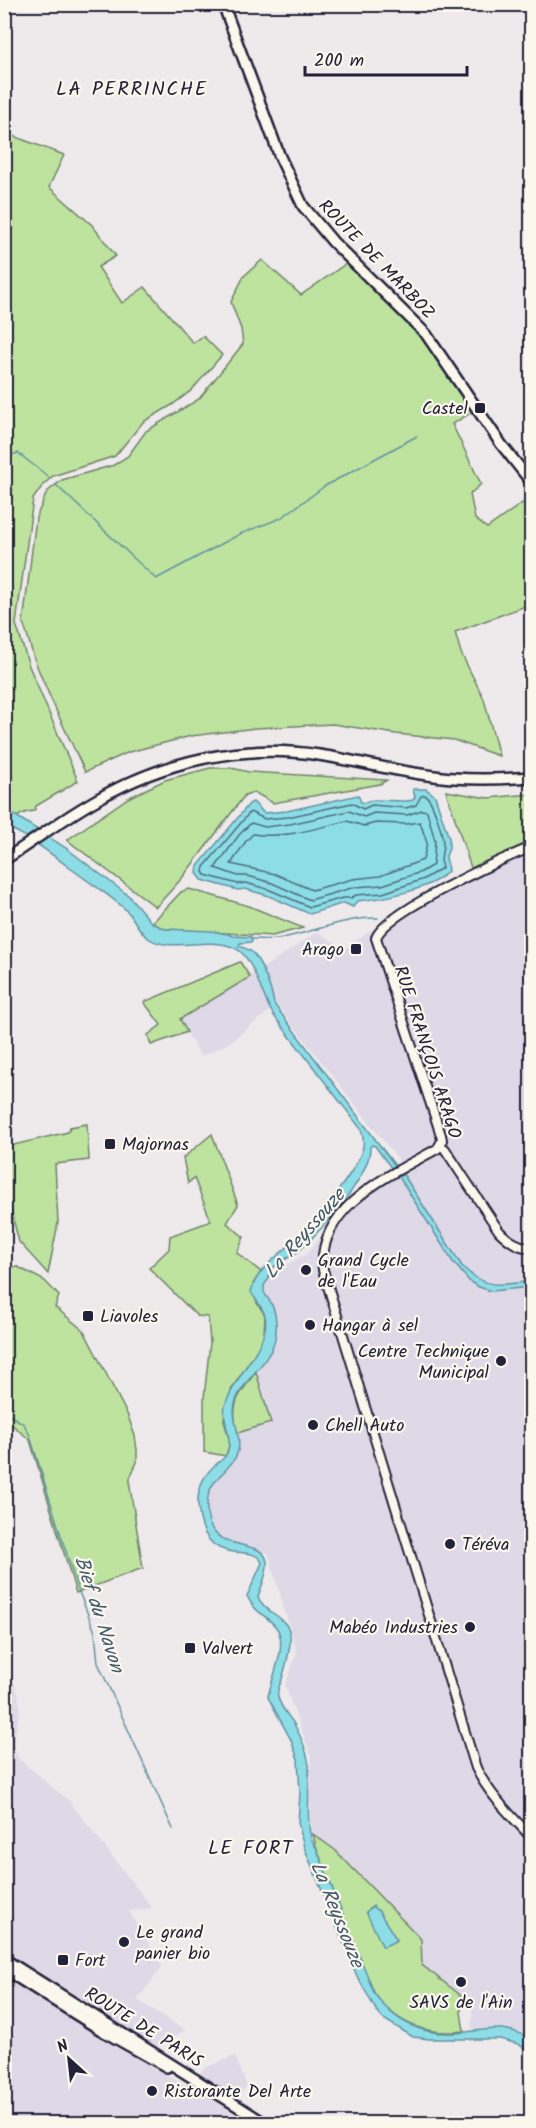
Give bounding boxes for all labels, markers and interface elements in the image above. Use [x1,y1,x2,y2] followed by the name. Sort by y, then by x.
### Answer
[305,39,467,77] scale bar
[314,47,364,76] text: 200 m
[56,74,208,106] district label: LA PERRINCHE
[310,193,441,327] street label: ROUTE DE MARBOZ
[422,395,469,424] place label: Castel
[473,401,487,415] marker: Castel
[302,936,344,965] place label: Arago
[349,942,363,956] marker: Arago
[385,962,468,1143] street label: RUE FRANÇOIS ARAGO
[122,1131,189,1160] place label: Majornas
[103,1137,117,1151] marker: Majornas
[257,1180,356,1287] water label: La Reyssouze
[318,1247,409,1297] place label: Grand Cycle de l'Eau
[299,1263,313,1277] marker: Grand Cycle de l'Eau
[100,1303,159,1332] place label: Liavoles
[81,1309,95,1323] marker: Liavoles
[322,1312,419,1341] place label: Hangar à sel
[303,1318,317,1332] marker: Hangar à sel
[358,1338,490,1388] place label: Centre Technique Municipal
[494,1354,508,1368] marker: Centre Technique Municipal
[325,1412,404,1441] place label: Chell Auto
[306,1418,320,1432] marker: Chell Auto
[462,1531,509,1560] place label: Téréva
[443,1537,457,1551] marker: Téréva
[64,1552,132,1678] water label: Bief du Navon
[329,1614,458,1643] place label: Mabéo Industries
[463,1620,477,1634] marker: Mabéo Industries
[202,1635,254,1664] place label: Valvert
[183,1641,197,1655] marker: Valvert
[208,1833,295,1865] district label: LE FORT
[300,1857,373,1974] water label: La Reyssouze
[135,1919,210,1969] place label: Le grand panier bio
[117,1935,131,1949] marker: Le grand panier bio
[75,1947,107,1976] place label: Fort
[56,1953,70,1967] marker: Fort
[454,1975,468,1989] marker: SAVS de l'Ain
[78,1980,209,2077] street label: ROUTE DE PARIS
[410,1989,513,2018] place label: SAVS de l'Ain
[39,2029,99,2089] north arrow
[53,2034,73,2060] text: N
[164,2078,311,2107] place label: Ristorante Del Arte
[145,2084,159,2098] marker: Ristorante Del Arte

